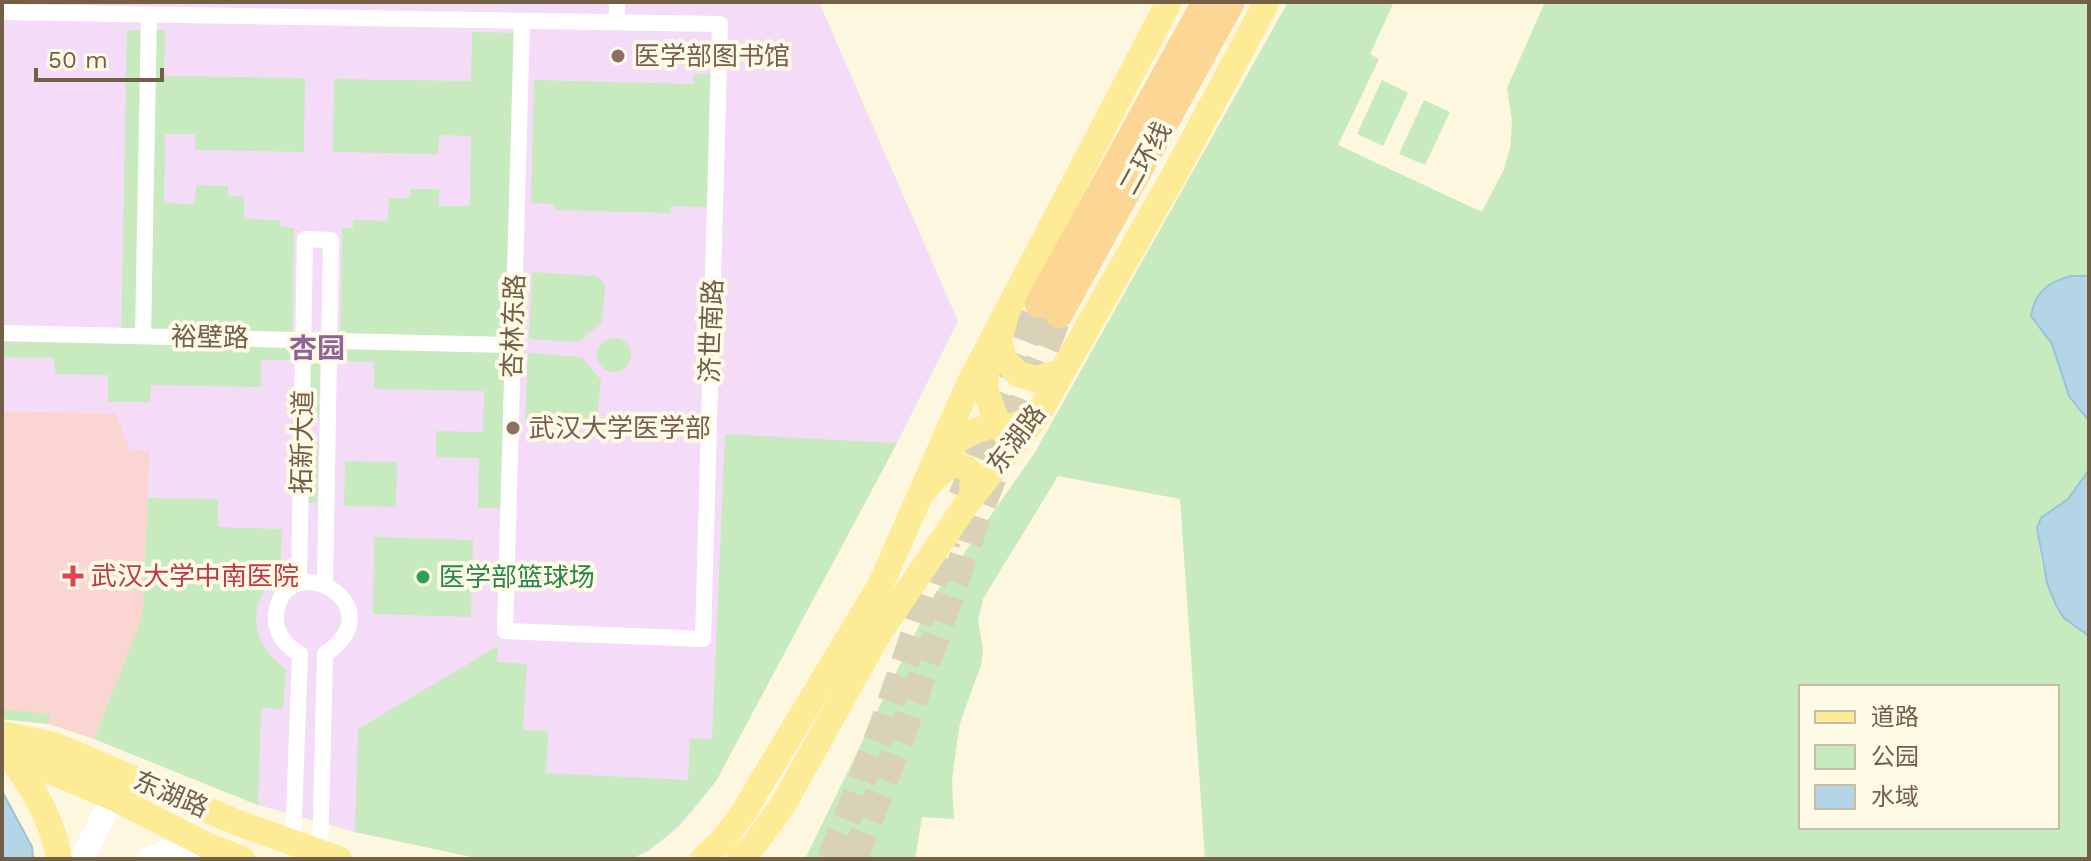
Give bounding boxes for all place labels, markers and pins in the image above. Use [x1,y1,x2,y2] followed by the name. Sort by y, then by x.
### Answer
[634,41,790,71] place label: 医学部图书馆
[609,47,627,65] marker: 医学部图书馆
[529,413,711,443] place label: 武汉大学医学部
[504,419,522,437] marker: 武汉大学医学部
[91,561,299,591] place label: 武汉大学中南医院
[439,562,595,592] place label: 医学部篮球场
[62,565,84,587] marker: 武汉大学中南医院
[414,568,432,586] marker: 医学部篮球场

